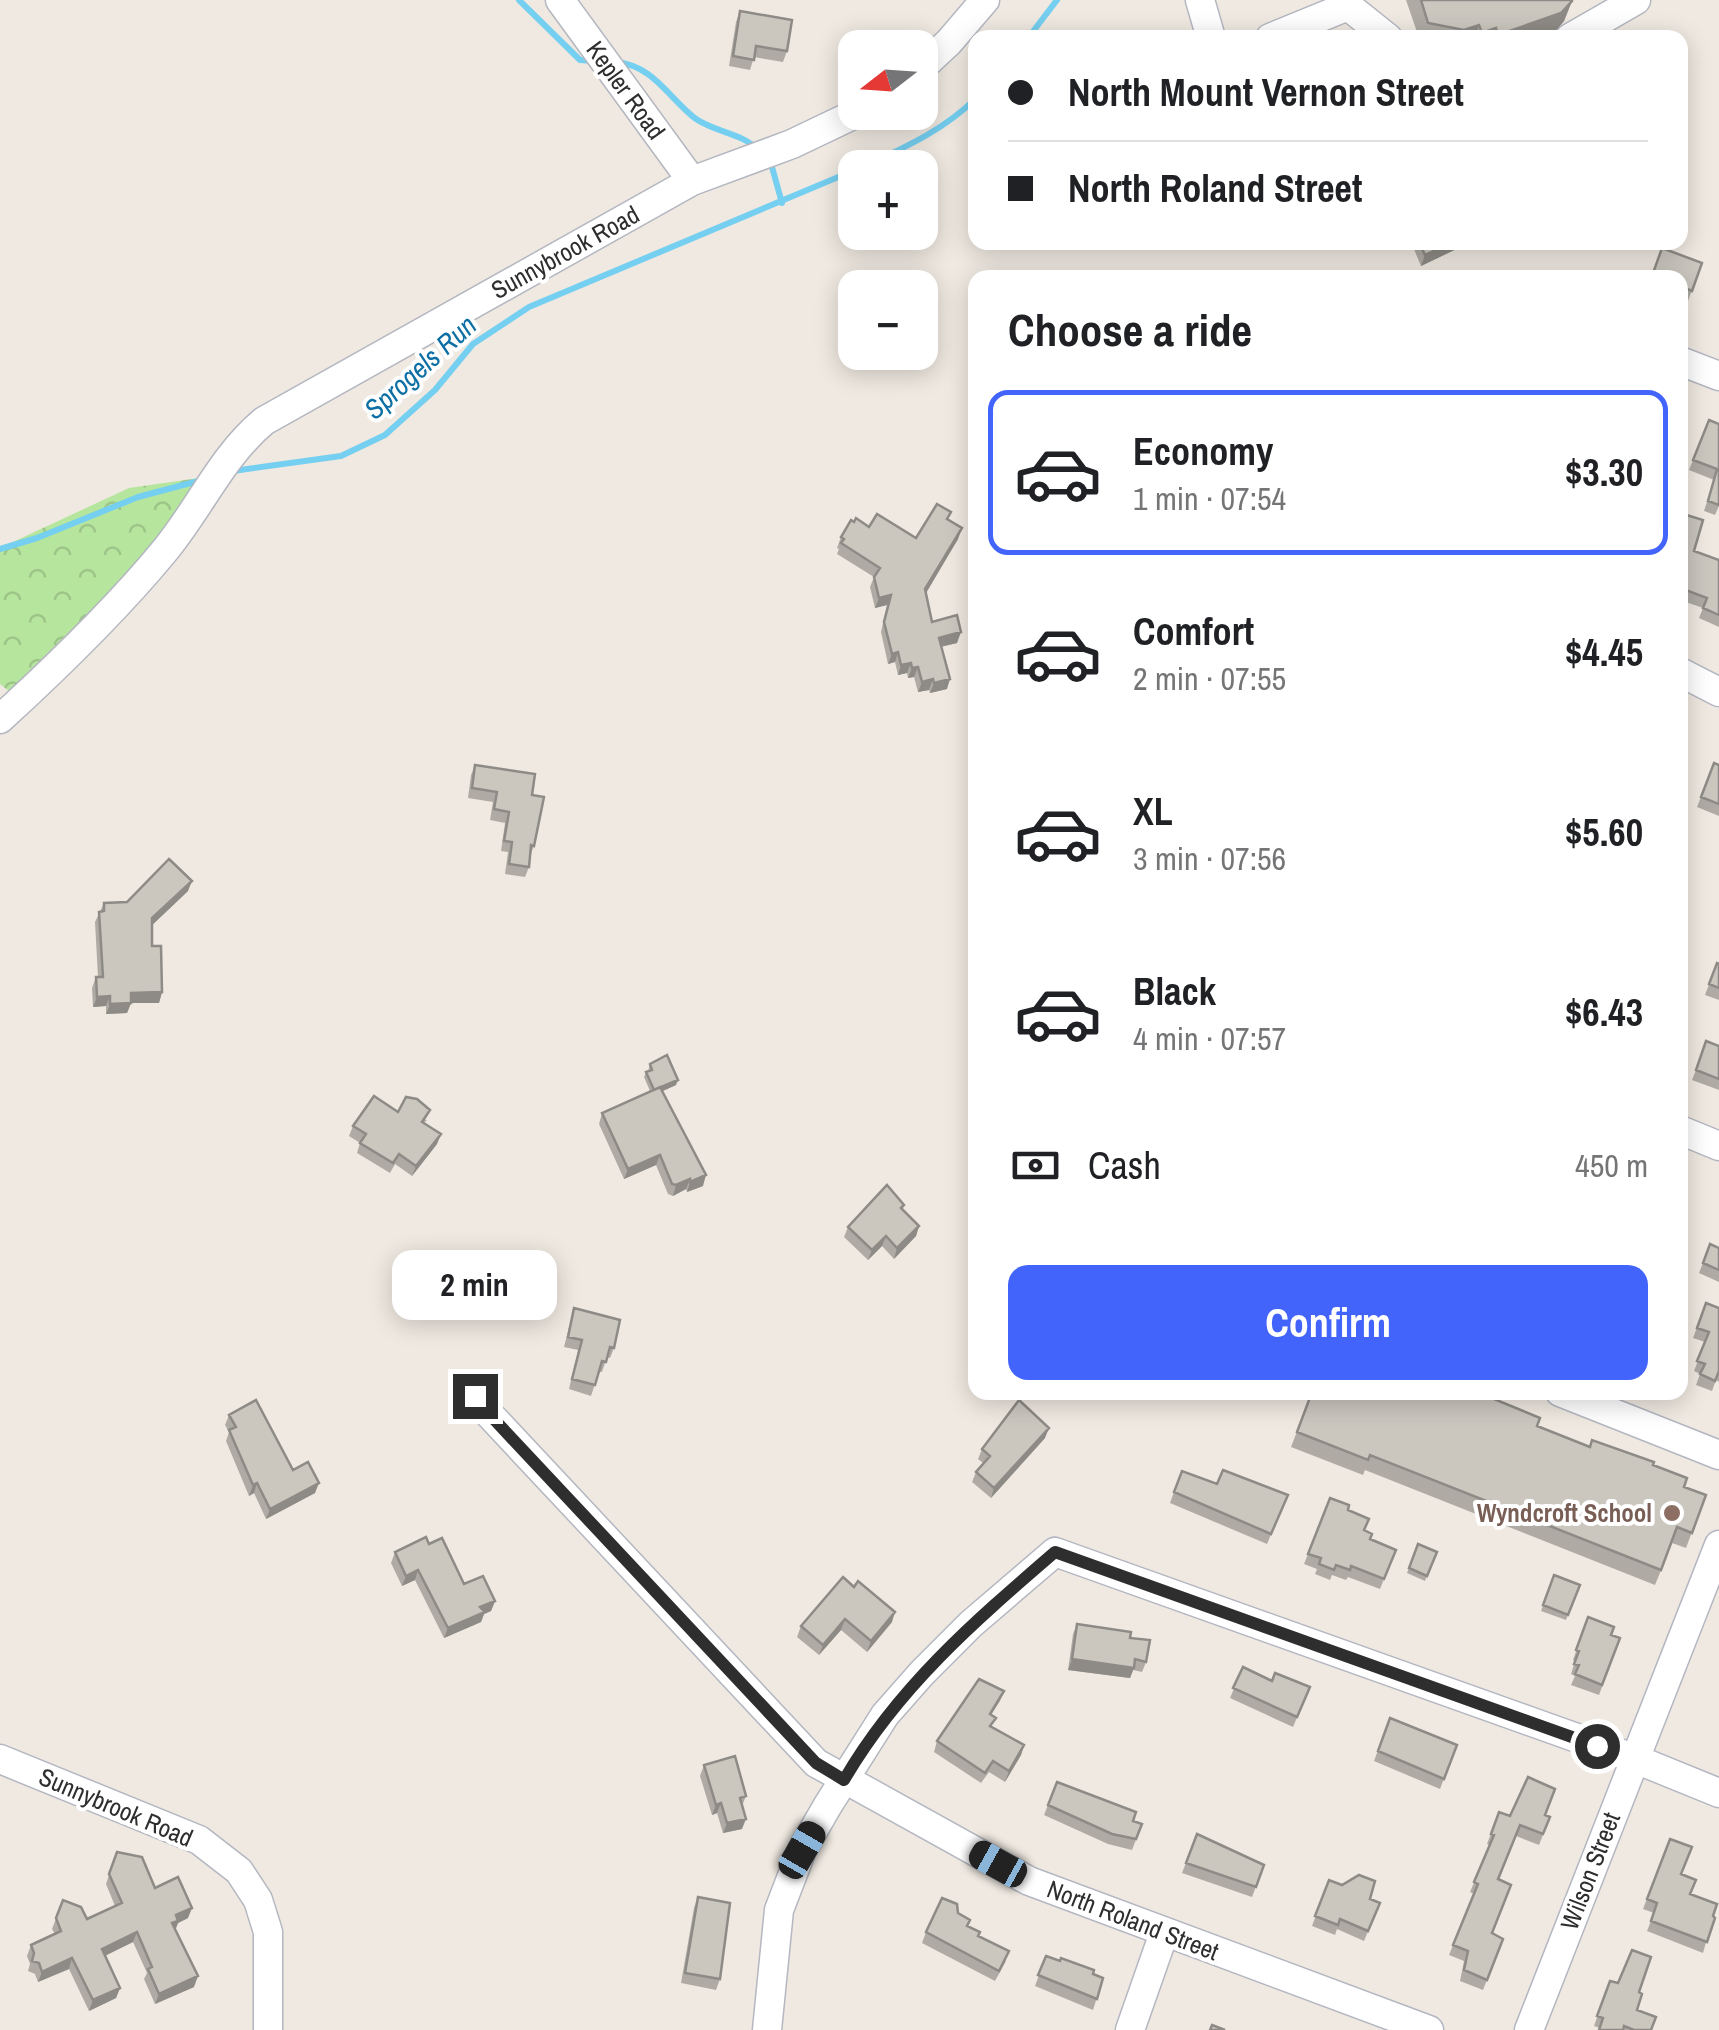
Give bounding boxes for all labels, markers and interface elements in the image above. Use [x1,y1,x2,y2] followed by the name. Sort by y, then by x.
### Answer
[838,30,938,130] north arrow
[838,30,938,370] map controls
[579,34,673,146] street label: Kepler Road
[1068,67,1464,118] text: North Mount Vernon Street
[838,150,938,250] button: +
[1068,163,1362,214] text: North Roland Street
[485,197,645,307] street label: Sunnybrook Road
[838,270,938,370] button: −
[1008,299,1252,360] text: Choose a ride
[356,306,484,428] water label: Sprogels Run
[1133,426,1273,477] text: Economy
[1013,428,1103,518] icon: car
[1565,447,1643,498] text: $3.30
[1133,477,1286,520] text: 1 min · 07:54
[1133,606,1254,657] text: Comfort
[1013,608,1103,698] icon: car
[1565,627,1643,678] text: $4.45
[1133,657,1286,700] text: 2 min · 07:55
[1133,786,1173,837] text: XL
[1013,788,1103,878] icon: car
[1565,807,1643,858] text: $5.60
[1133,837,1286,880] text: 3 min · 07:56
[1133,966,1216,1017] text: Black
[1013,968,1103,1058] icon: car
[1565,987,1643,1038] text: $6.43
[1133,1017,1286,1060] text: 4 min · 07:57
[1008,1138,1063,1193] icon: cash
[1088,1140,1161,1191] text: Cash
[1575,1144,1648,1187] text: 450 m
[392,1251,558,1321] callout: 2 min
[440,1263,509,1306] text: 2 min
[1008,1265,1648,1380] button: Confirm
[453,1374,498,1419] route end
[1477,1496,1652,1530] place label: Wyndcroft School
[1661,1502,1683,1524] marker: Wyndcroft School
[1575,1724,1620,1769] route start
[34,1759,198,1855] street label: Sunnybrook Road
[1552,1807,1628,1935] street label: Wilson Street
[774,1817,830,1883] car
[964,1836,1032,1892] car
[1042,1872,1224,1968] street label: North Roland Street

